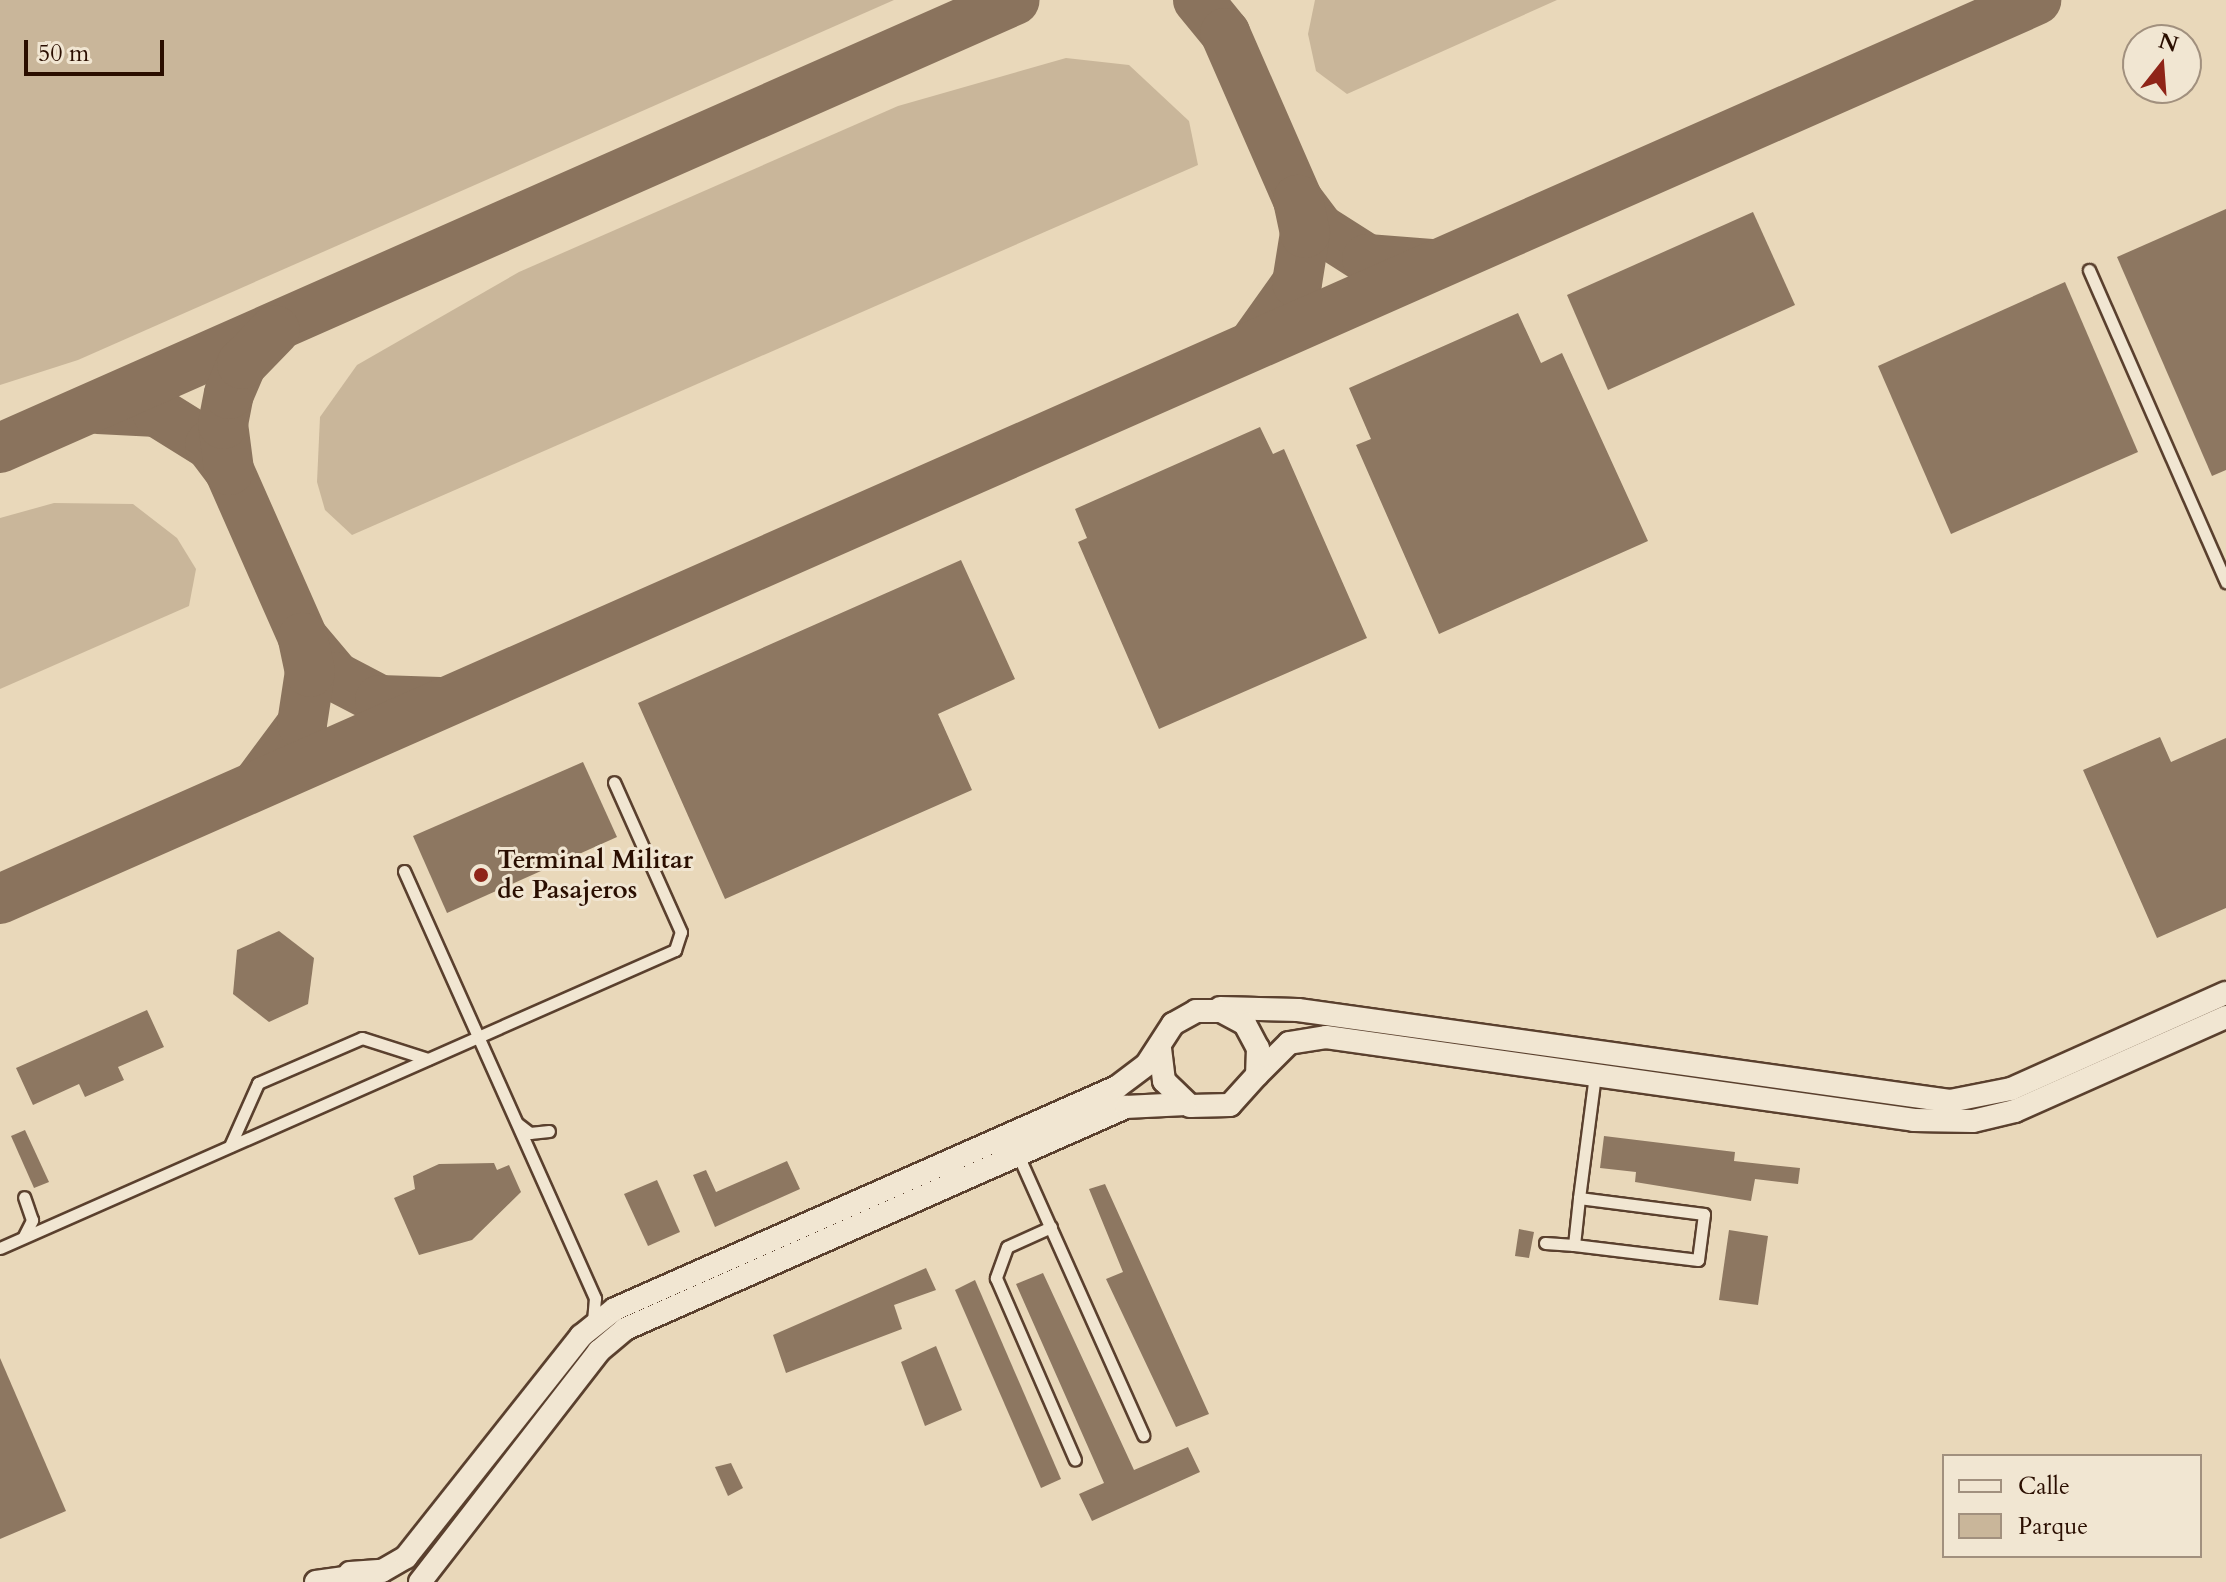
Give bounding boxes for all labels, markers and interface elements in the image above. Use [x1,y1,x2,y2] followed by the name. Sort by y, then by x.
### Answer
[28,24,168,74] scale bar
[2122,24,2202,104] north arrow
[2155,26,2182,60] text: N
[38,37,89,70] text: 50 m
[497,844,693,906] place label: Terminal Militar de Pasajeros
[472,866,490,884] marker: Terminal Militar de Pasajeros
[1942,1454,2202,1558] legend
[2018,1470,2070,1503] text: Calle
[2018,1510,2088,1543] text: Parque

